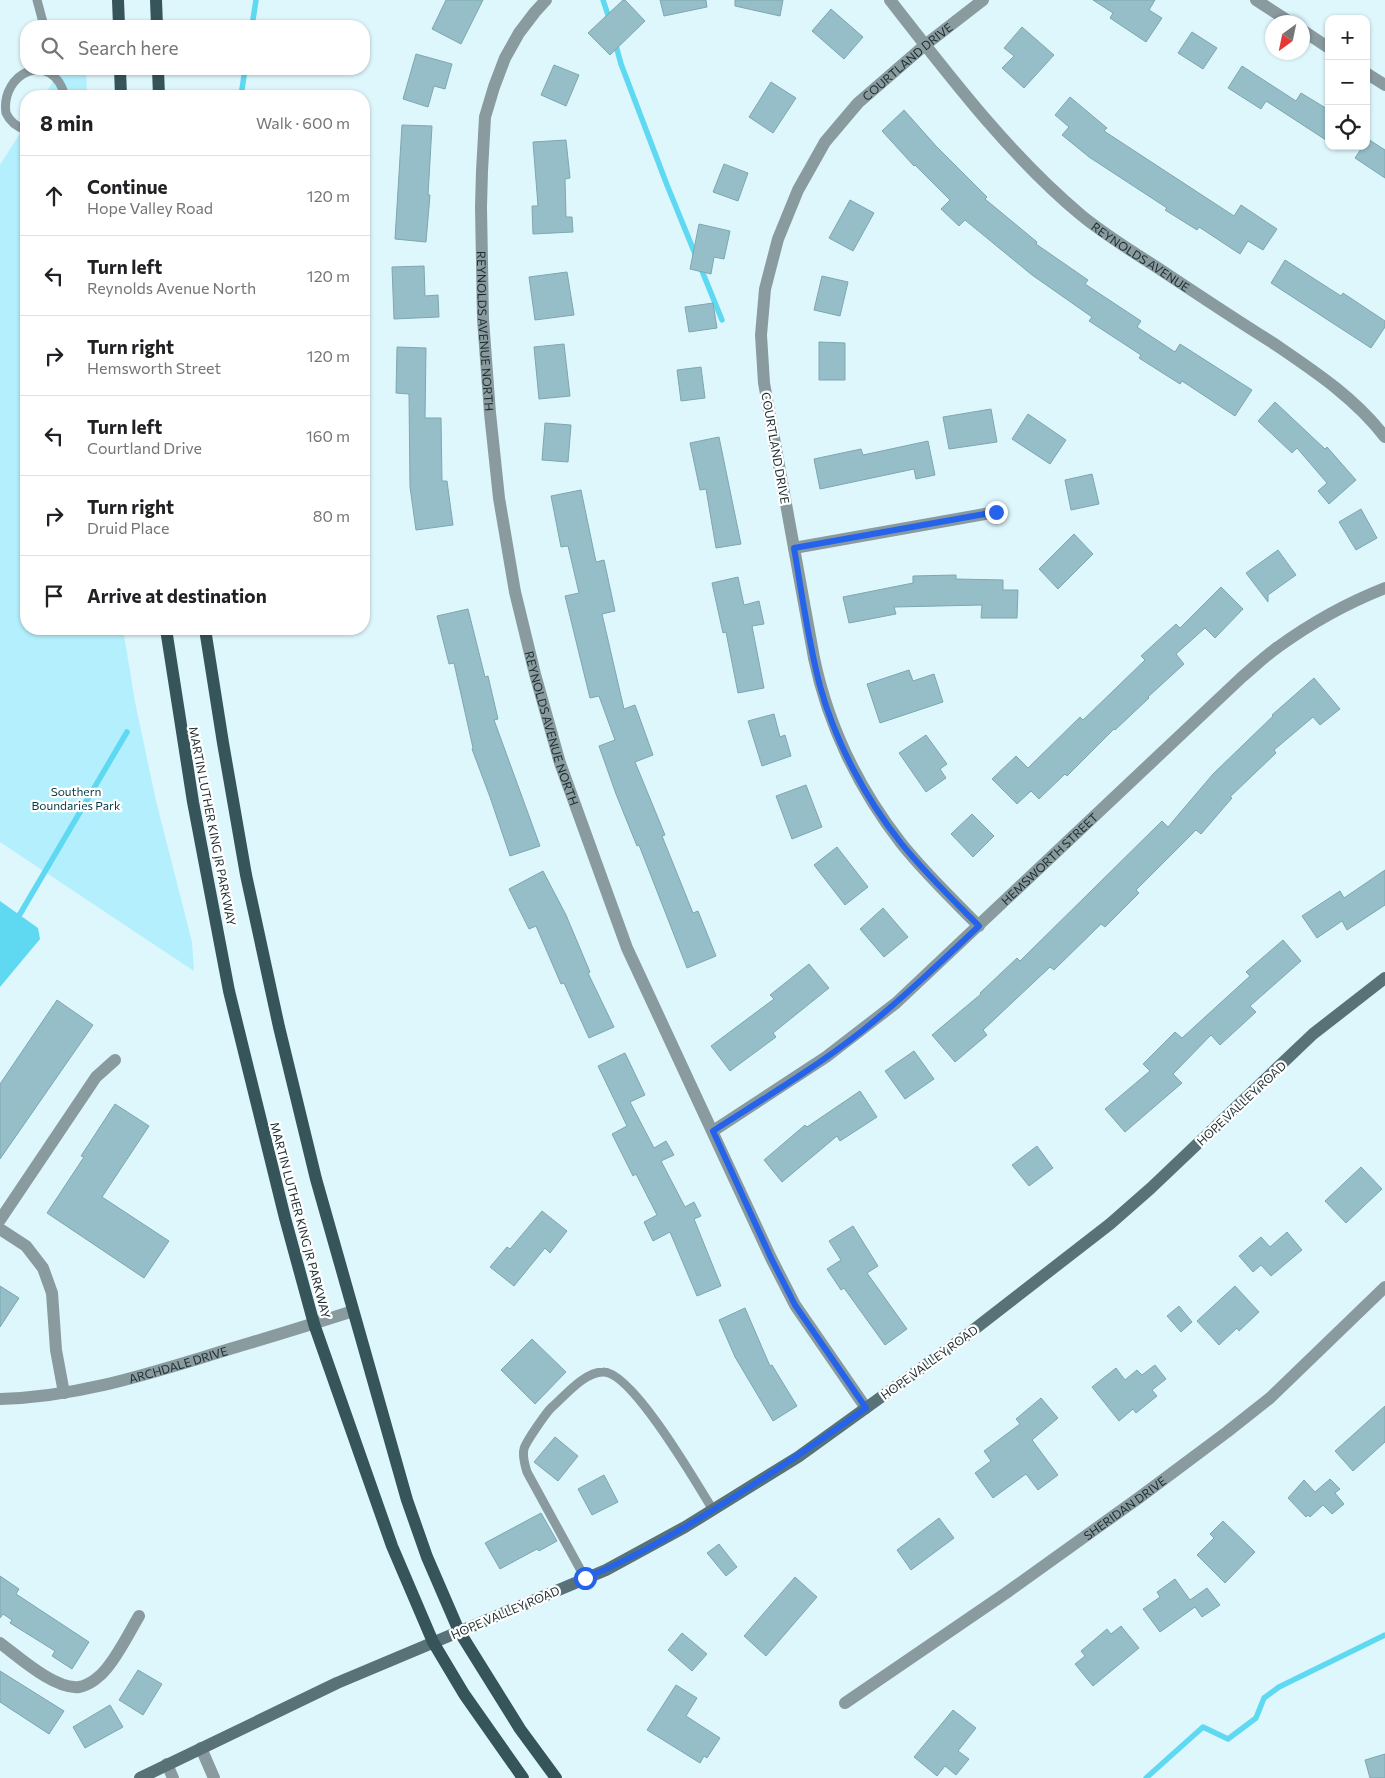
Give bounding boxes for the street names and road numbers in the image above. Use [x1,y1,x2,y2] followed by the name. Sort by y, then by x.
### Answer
[859,20,955,103] street label: COURTLAND DRIVE
[1089,219,1192,294] street label: REYNOLDS AVENUE
[475,251,497,412] street label: REYNOLDS AVENUE NORTH
[759,391,793,505] street label: COURTLAND DRIVE
[523,650,582,807] street label: REYNOLDS AVENUE NORTH
[186,725,239,927] street label: MARTIN LUTHER KING JR PARKWAY
[998,810,1101,908] street label: HEMSWORTH STREET
[1194,1058,1289,1148] street label: HOPE VALLEY ROAD
[267,1120,334,1320] street label: MARTIN LUTHER KING JR PARKWAY
[878,1322,980,1402] street label: HOPE VALLEY ROAD
[127,1343,229,1385] street label: ARCHDALE DRIVE
[1081,1473,1168,1542] street label: SHERIDAN DRIVE
[449,1583,562,1641] street label: HOPE VALLEY ROAD

